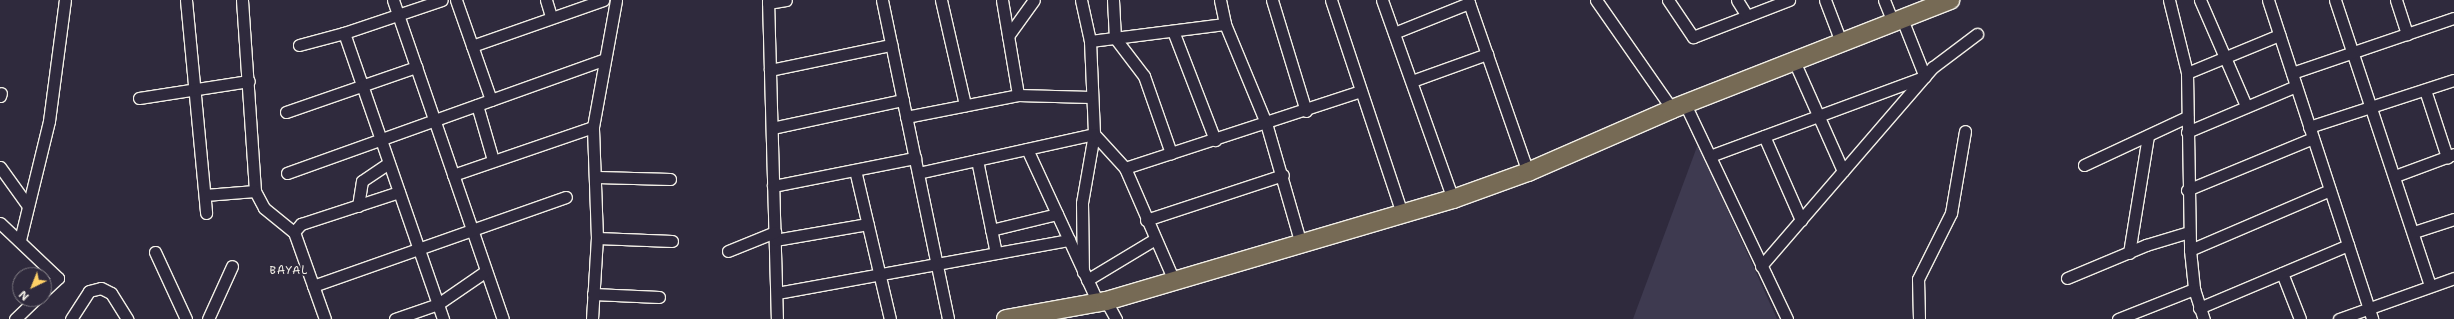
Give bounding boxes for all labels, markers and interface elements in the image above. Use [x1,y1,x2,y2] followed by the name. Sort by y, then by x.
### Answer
[270,264,308,278] district label: BAYAL
[12,267,52,307] north arrow
[16,287,32,304] text: N

